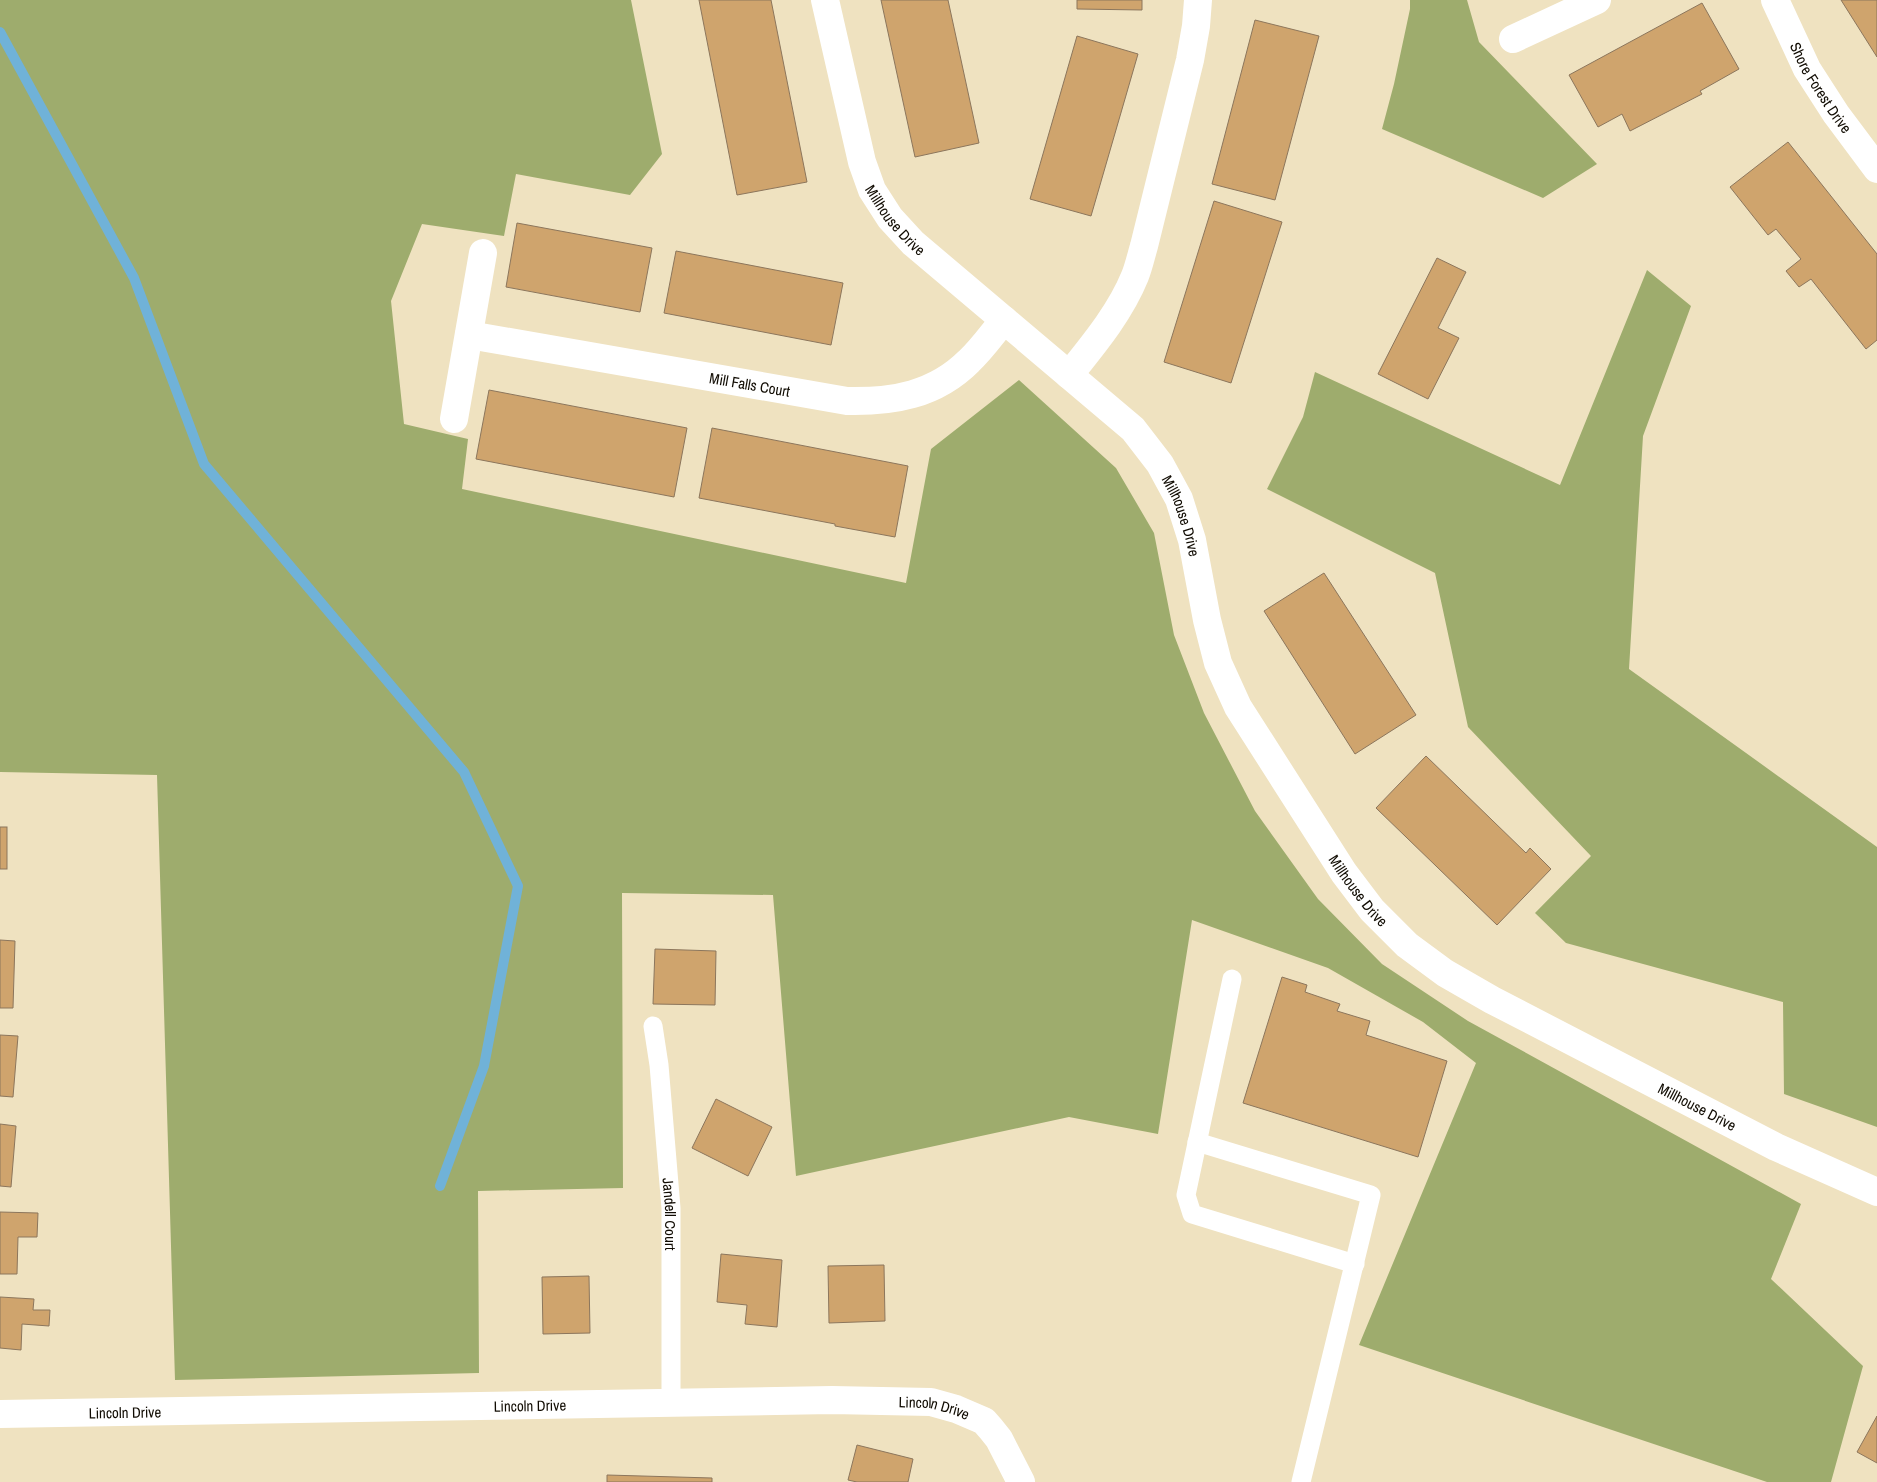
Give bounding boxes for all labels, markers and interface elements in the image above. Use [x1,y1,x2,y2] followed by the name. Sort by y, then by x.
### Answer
[1785,38,1857,137] street label: Shore Forest Drive
[861,180,930,260] street label: Millhouse Drive
[708,367,792,401] street label: Mill Falls Court
[1157,471,1205,558] street label: Millhouse Drive
[1324,850,1393,931] street label: Millhouse Drive
[1655,1077,1740,1135] street label: Millhouse Drive
[658,1177,682,1251] street label: Jandell Court
[898,1391,973,1424] street label: Lincoln Drive
[493,1394,567,1416] street label: Lincoln Drive
[89,1401,162,1423] street label: Lincoln Drive

